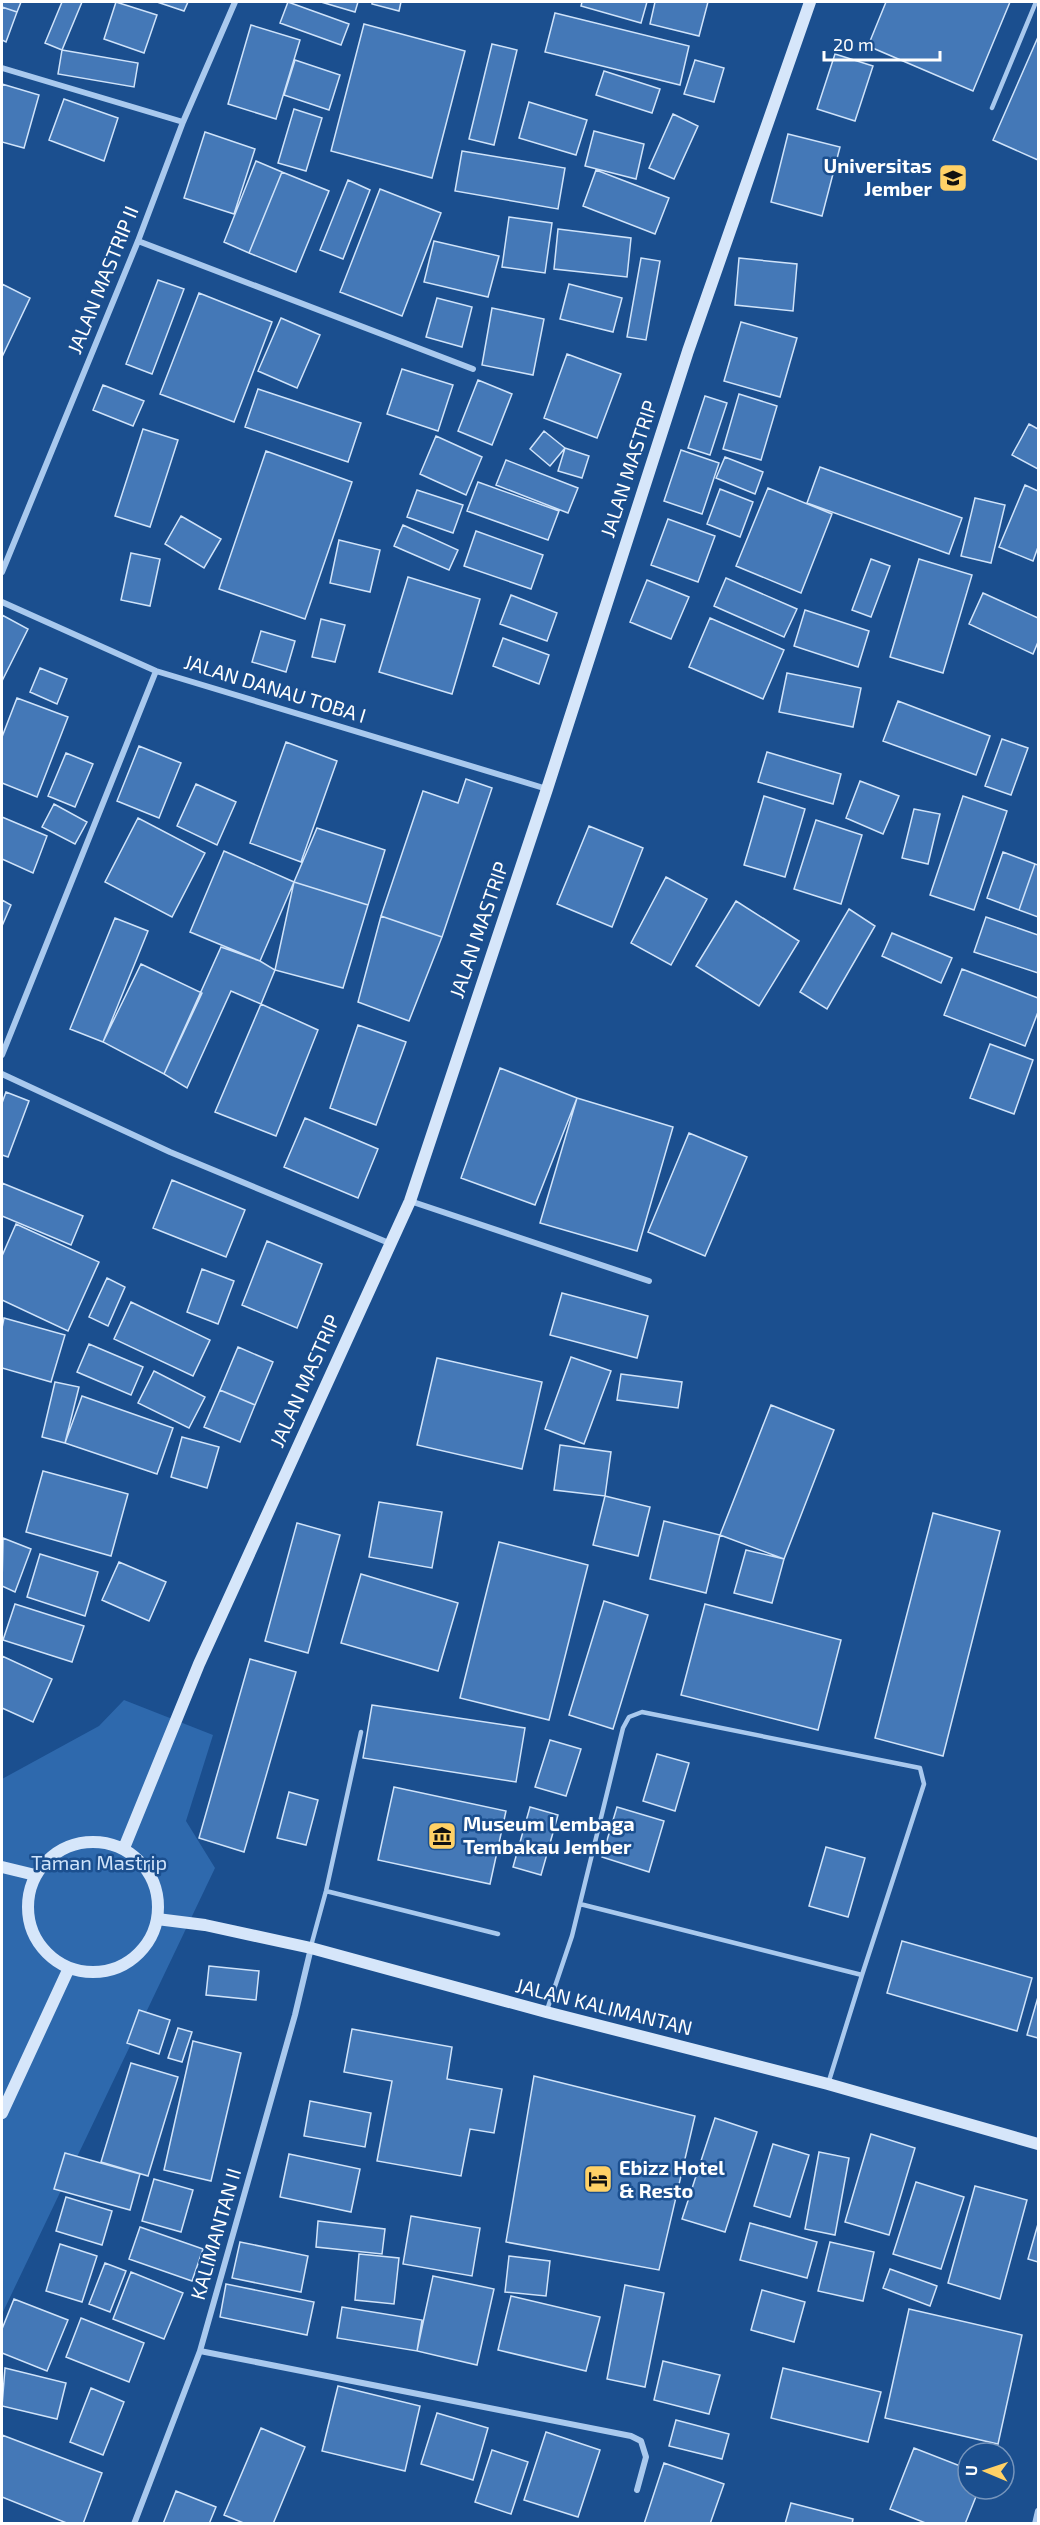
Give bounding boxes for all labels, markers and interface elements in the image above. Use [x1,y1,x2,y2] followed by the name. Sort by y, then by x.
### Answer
[824,24,940,62] scale bar
[833,33,874,55] text: 20 m
[823,153,932,200] place label: Universitas Jember
[937,162,969,194] school or university icon: Universitas Jember
[61,202,143,357] street label: JALAN MASTRIP II
[595,397,662,540] street label: JALAN MASTRIP
[182,649,369,727] street label: JALAN DANAU TOBA I
[443,858,513,1001] street label: JALAN MASTRIP
[264,1311,344,1451] street label: JALAN MASTRIP
[463,1811,635,1858] place label: Museum Lembaga Tembakau Jember
[426,1820,458,1852] museum icon: Museum Lembaga Tembakau Jember
[31,1850,167,1874] park label: Taman Mastrip
[513,1972,695,2040] street label: JALAN KALIMANTAN
[619,2155,725,2202] place label: Ebizz Hotel & Resto
[582,2163,614,2195] hotel icon: Ebizz Hotel & Resto
[185,2165,245,2302] street label: KALIMANTAN II
[956,2441,1016,2501] north arrow
[961,2465,980,2476] text: U

